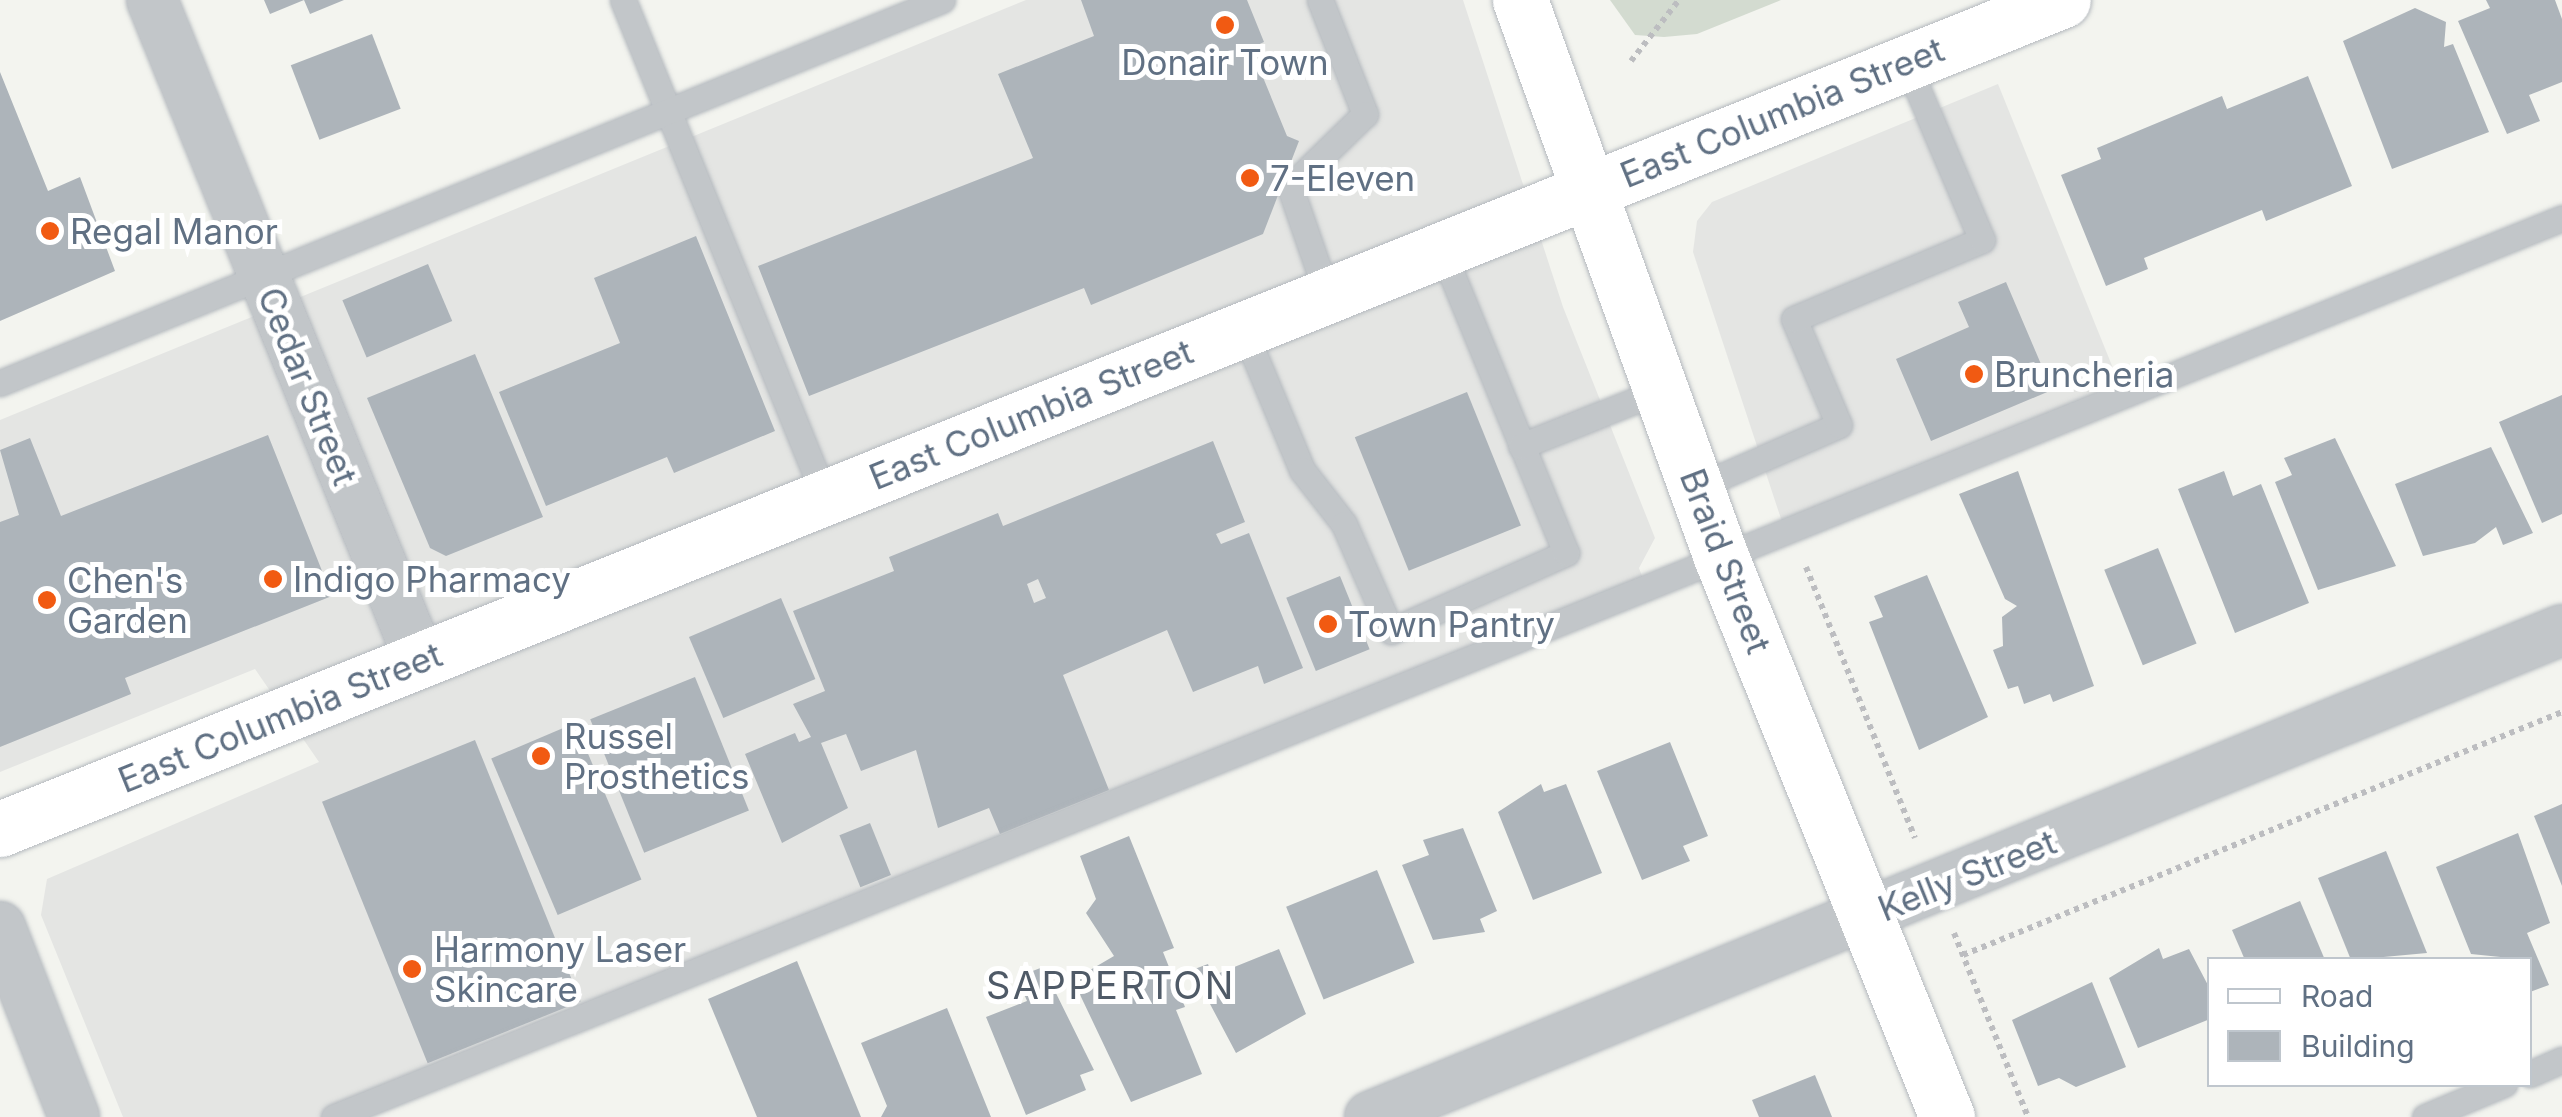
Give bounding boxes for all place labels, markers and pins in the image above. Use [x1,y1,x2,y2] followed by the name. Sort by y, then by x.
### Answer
[1214,14,1236,36] marker: Donair Town
[1121,41,1329,83] place label: Donair Town
[1270,157,1415,199] place label: 7-Eleven
[1239,167,1261,189] marker: 7-Eleven
[70,210,278,252] place label: Regal Manor
[39,220,61,242] marker: Regal Manor
[1994,353,2174,395] place label: Bruncheria
[1963,363,1985,385] marker: Bruncheria
[293,558,571,600] place label: Indigo Pharmacy
[67,559,188,641] place label: Chen's Garden
[262,568,284,590] marker: Indigo Pharmacy
[36,589,58,611] marker: Chen's Garden
[1348,603,1555,645] place label: Town Pantry
[1317,613,1339,635] marker: Town Pantry
[564,715,749,797] place label: Russel Prosthetics
[528,743,554,769] marker: Russel Prosthetics
[434,928,686,1010] place label: Harmony Laser Skincare
[399,956,425,982] marker: Harmony Laser Skincare

